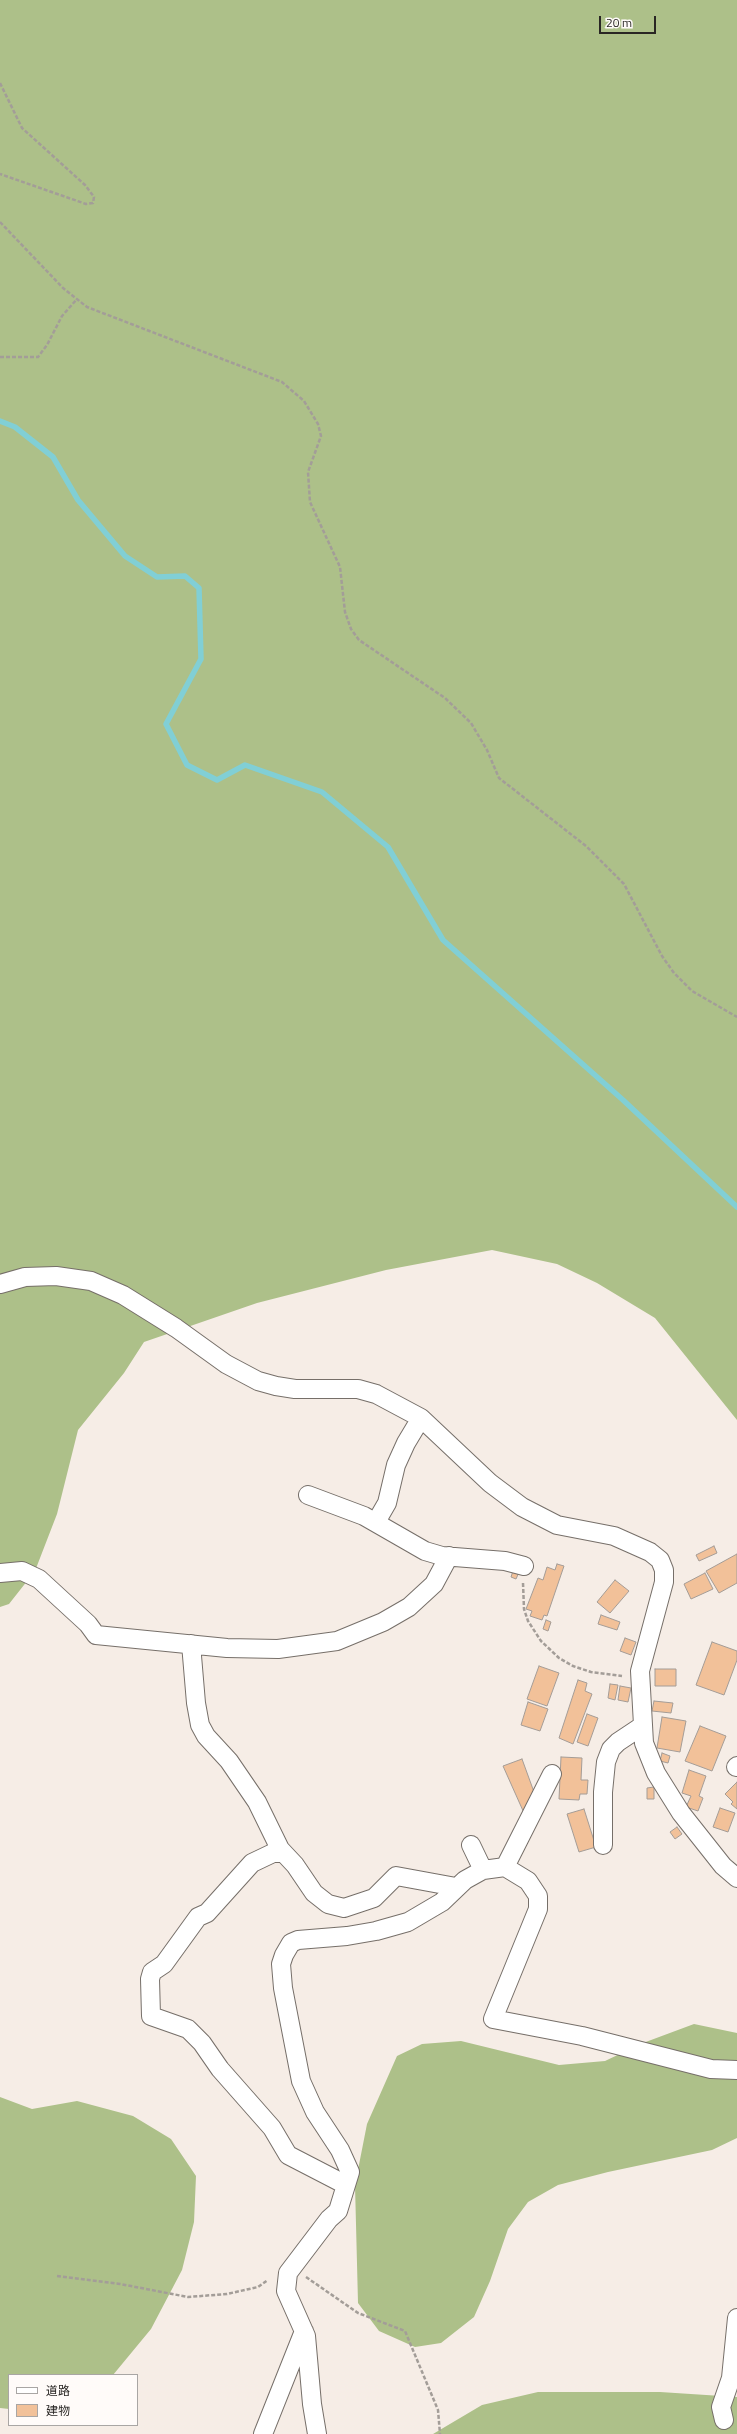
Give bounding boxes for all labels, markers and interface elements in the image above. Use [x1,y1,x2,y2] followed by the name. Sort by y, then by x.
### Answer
[601,8,658,34] scale bar
[606,13,632,32] text: 20 m
[8,2374,138,2426] legend
[46,2381,70,2400] text: 道路
[46,2401,70,2420] text: 建物

